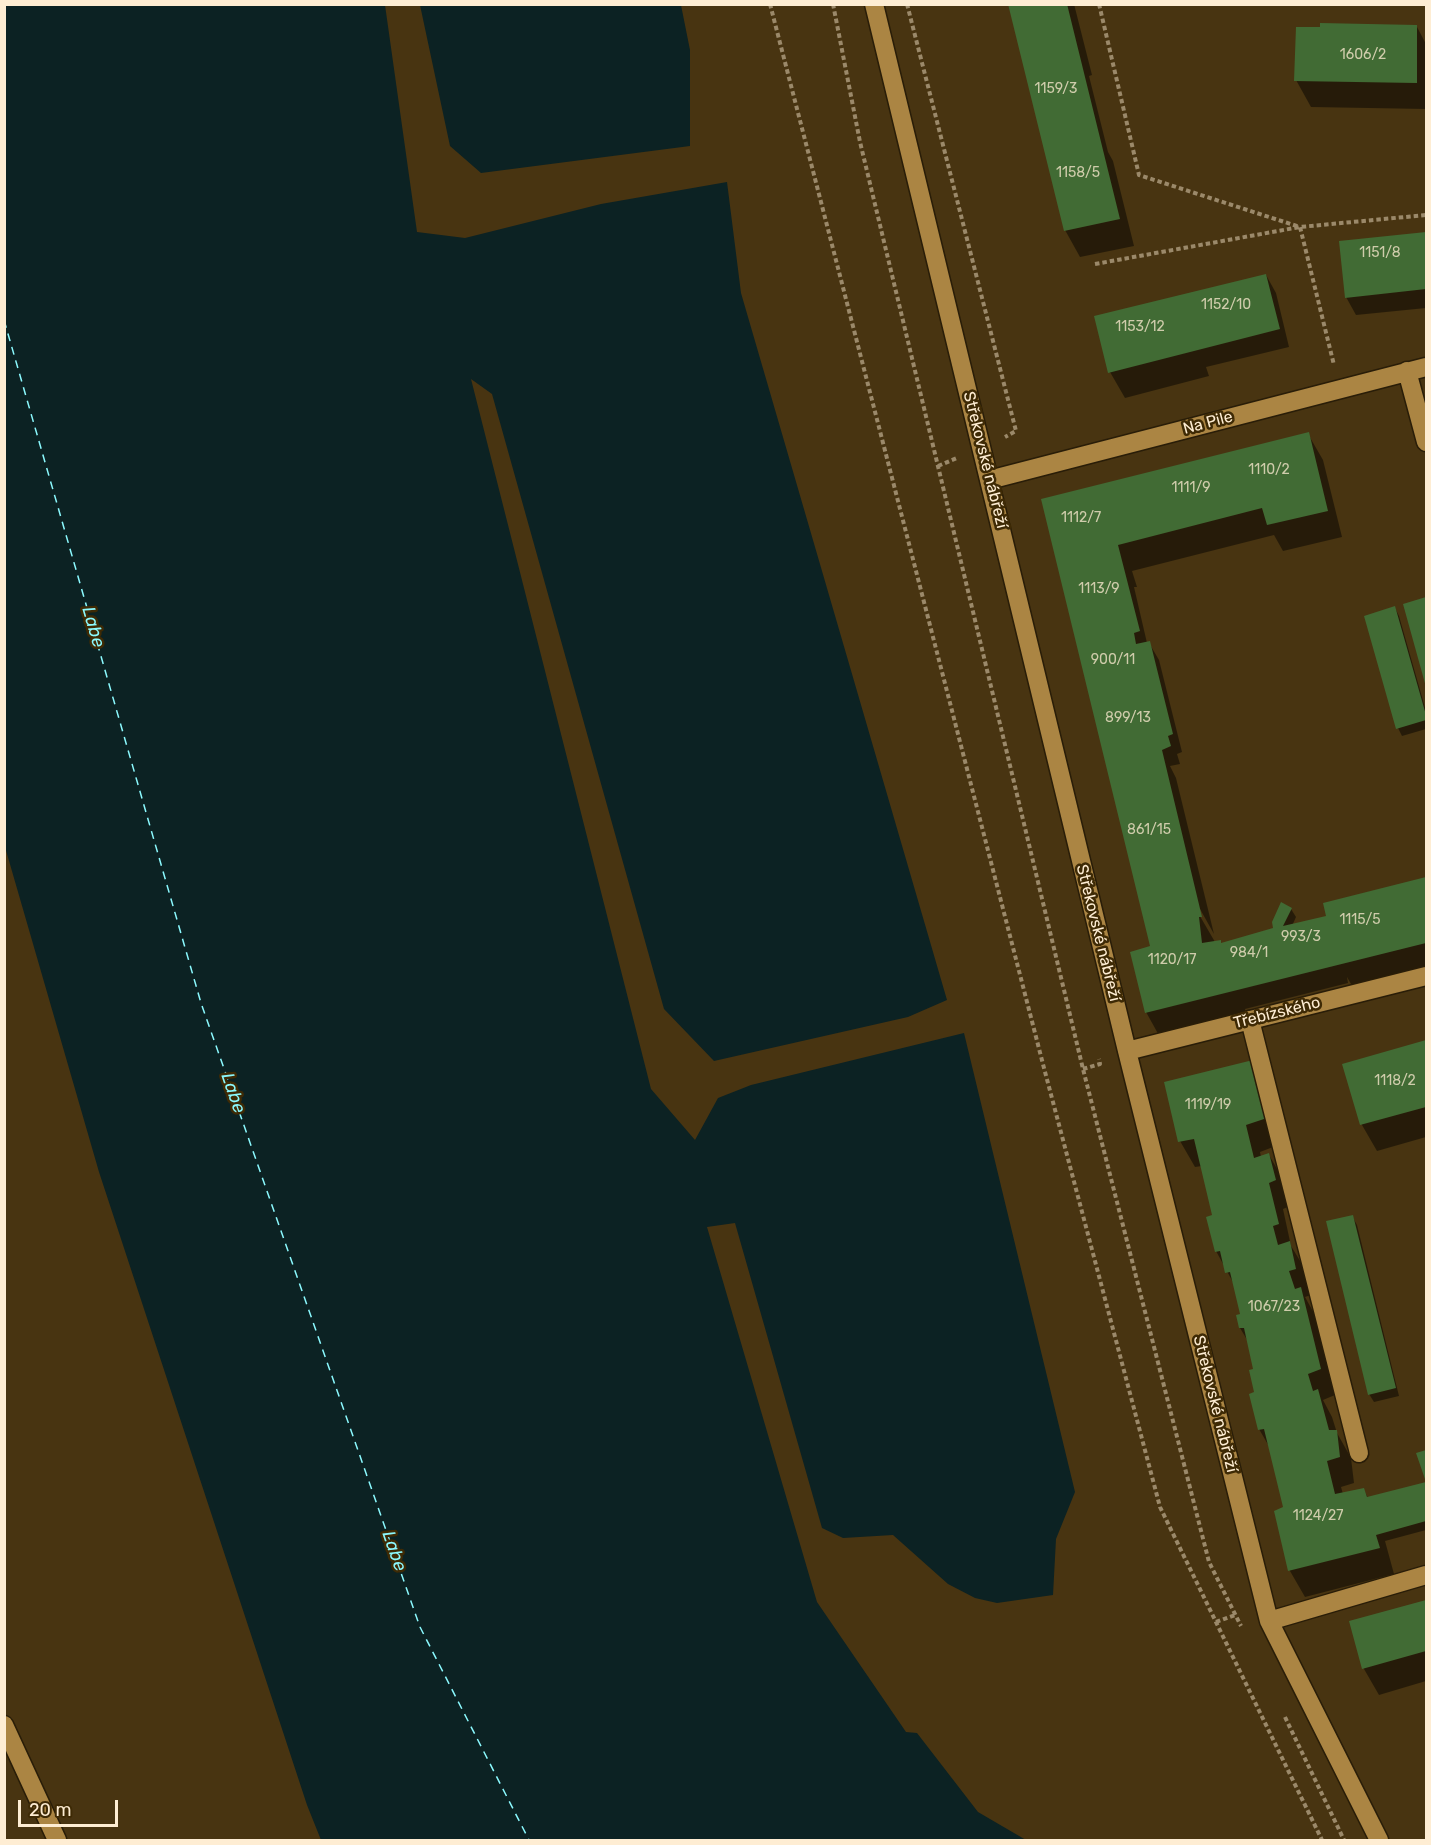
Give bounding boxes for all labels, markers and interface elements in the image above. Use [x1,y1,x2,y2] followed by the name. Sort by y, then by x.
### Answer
[1340,47,1386,63] house number: 1606/2
[1034,81,1078,97] house number: 1159/3
[1056,165,1100,181] house number: 1158/5
[1359,245,1401,261] house number: 1151/8
[1201,297,1251,313] house number: 1152/10
[1115,319,1165,335] house number: 1153/12
[959,390,1011,530] street label: Střekovské nábřeží
[1181,407,1235,439] street label: Na Pile
[1248,462,1290,478] house number: 1110/2
[1172,480,1210,496] house number: 1111/9
[1061,510,1101,526] house number: 1112/7
[1078,581,1120,597] house number: 1113/9
[77,604,109,650] water label: Labe
[1091,652,1135,668] house number: 900/11
[1105,710,1151,726] house number: 899/13
[1127,822,1171,838] house number: 861/15
[1072,863,1124,1003] street label: Střekovské nábřeží
[1339,912,1381,928] house number: 1115/5
[1281,929,1321,945] house number: 993/3
[1230,945,1268,961] house number: 984/1
[1148,952,1196,968] house number: 1120/17
[1232,993,1322,1033] street label: Třebízského
[216,1070,250,1116] water label: Labe
[1374,1073,1416,1089] house number: 1118/2
[1185,1097,1231,1113] house number: 1119/19
[1248,1299,1300,1315] house number: 1067/23
[1189,1334,1241,1474] street label: Střekovské nábřeží
[1293,1508,1343,1524] house number: 1124/27
[377,1528,411,1574] water label: Labe
[21,1788,122,1826] scale bar
[29,1799,71,1821] text: 20 m

